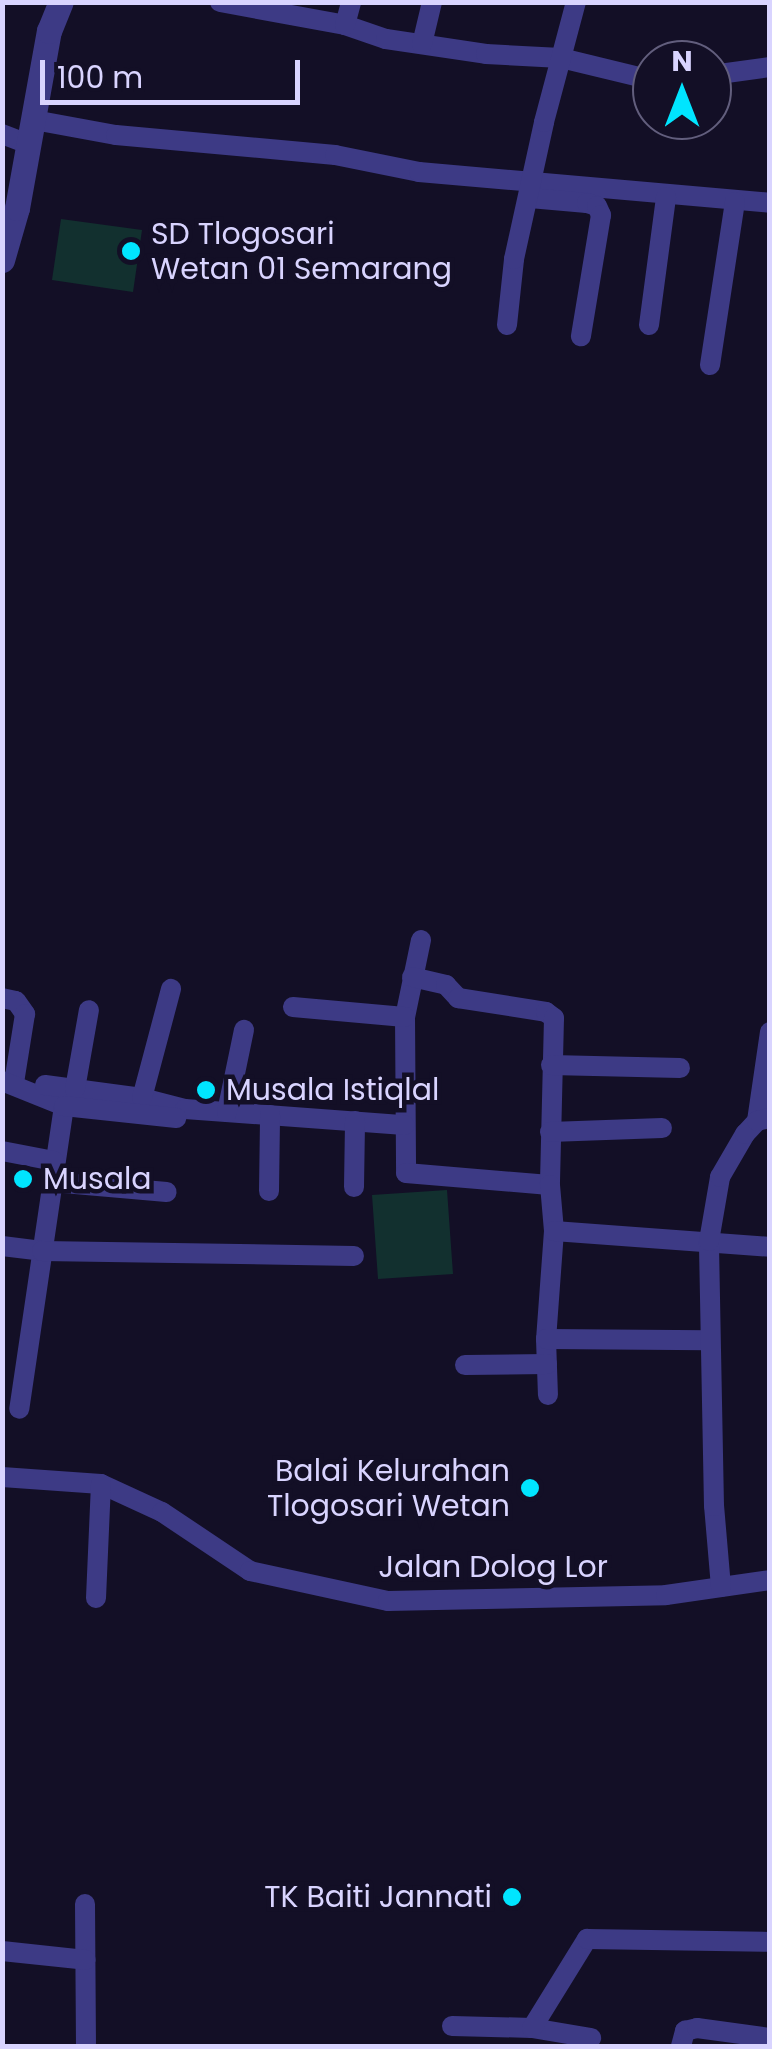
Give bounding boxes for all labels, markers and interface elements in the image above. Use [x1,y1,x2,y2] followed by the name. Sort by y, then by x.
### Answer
[45,40,305,102] scale bar
[632,40,732,140] north arrow
[671,42,693,81] text: N
[57,56,143,99] text: 100 m
[151,216,452,286] place label: SD Tlogosari Wetan 01 Semarang
[120,240,142,262] marker: SD Tlogosari Wetan 01 Semarang
[226,1072,439,1108] place label: Musala Istiqlal
[195,1079,217,1101] marker: Musala Istiqlal
[43,1161,152,1197] place label: Musala
[12,1168,34,1190] marker: Musala
[267,1453,510,1524] place label: Balai Kelurahan Tlogosari Wetan
[519,1477,541,1499] marker: Balai Kelurahan Tlogosari Wetan
[378,1549,608,1585] street label: Jalan Dolog Lor
[264,1879,492,1915] place label: TK Baiti Jannati
[501,1886,523,1908] marker: TK Baiti Jannati

